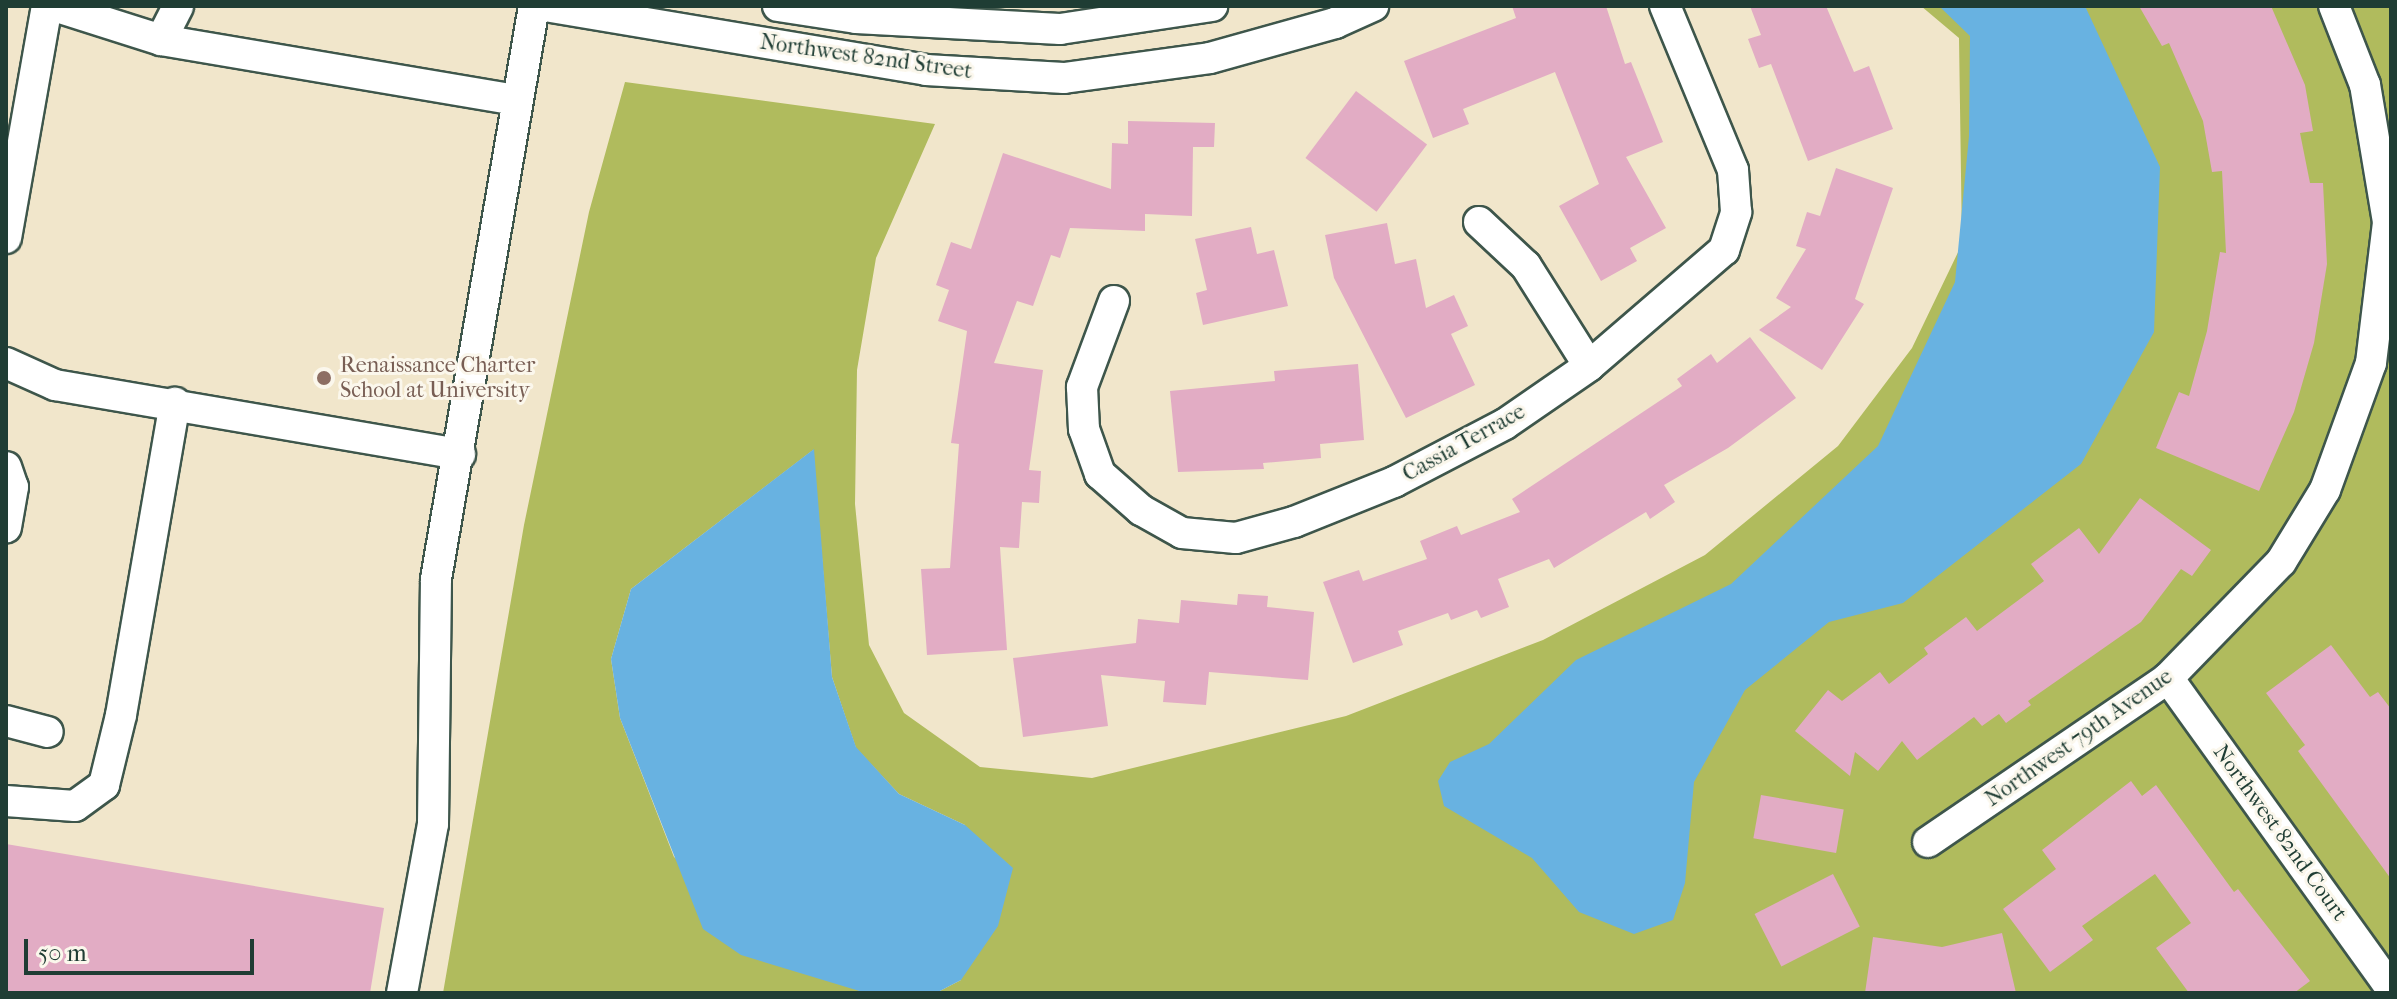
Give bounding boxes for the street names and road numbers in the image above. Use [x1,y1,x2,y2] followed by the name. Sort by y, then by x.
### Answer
[758,29,974,85] street label: Northwest 82nd Street
[1398,398,1530,488] street label: Cassia Terrace
[1980,663,2178,813] street label: Northwest 79th Avenue
[2207,740,2353,926] street label: Northwest 82nd Court

